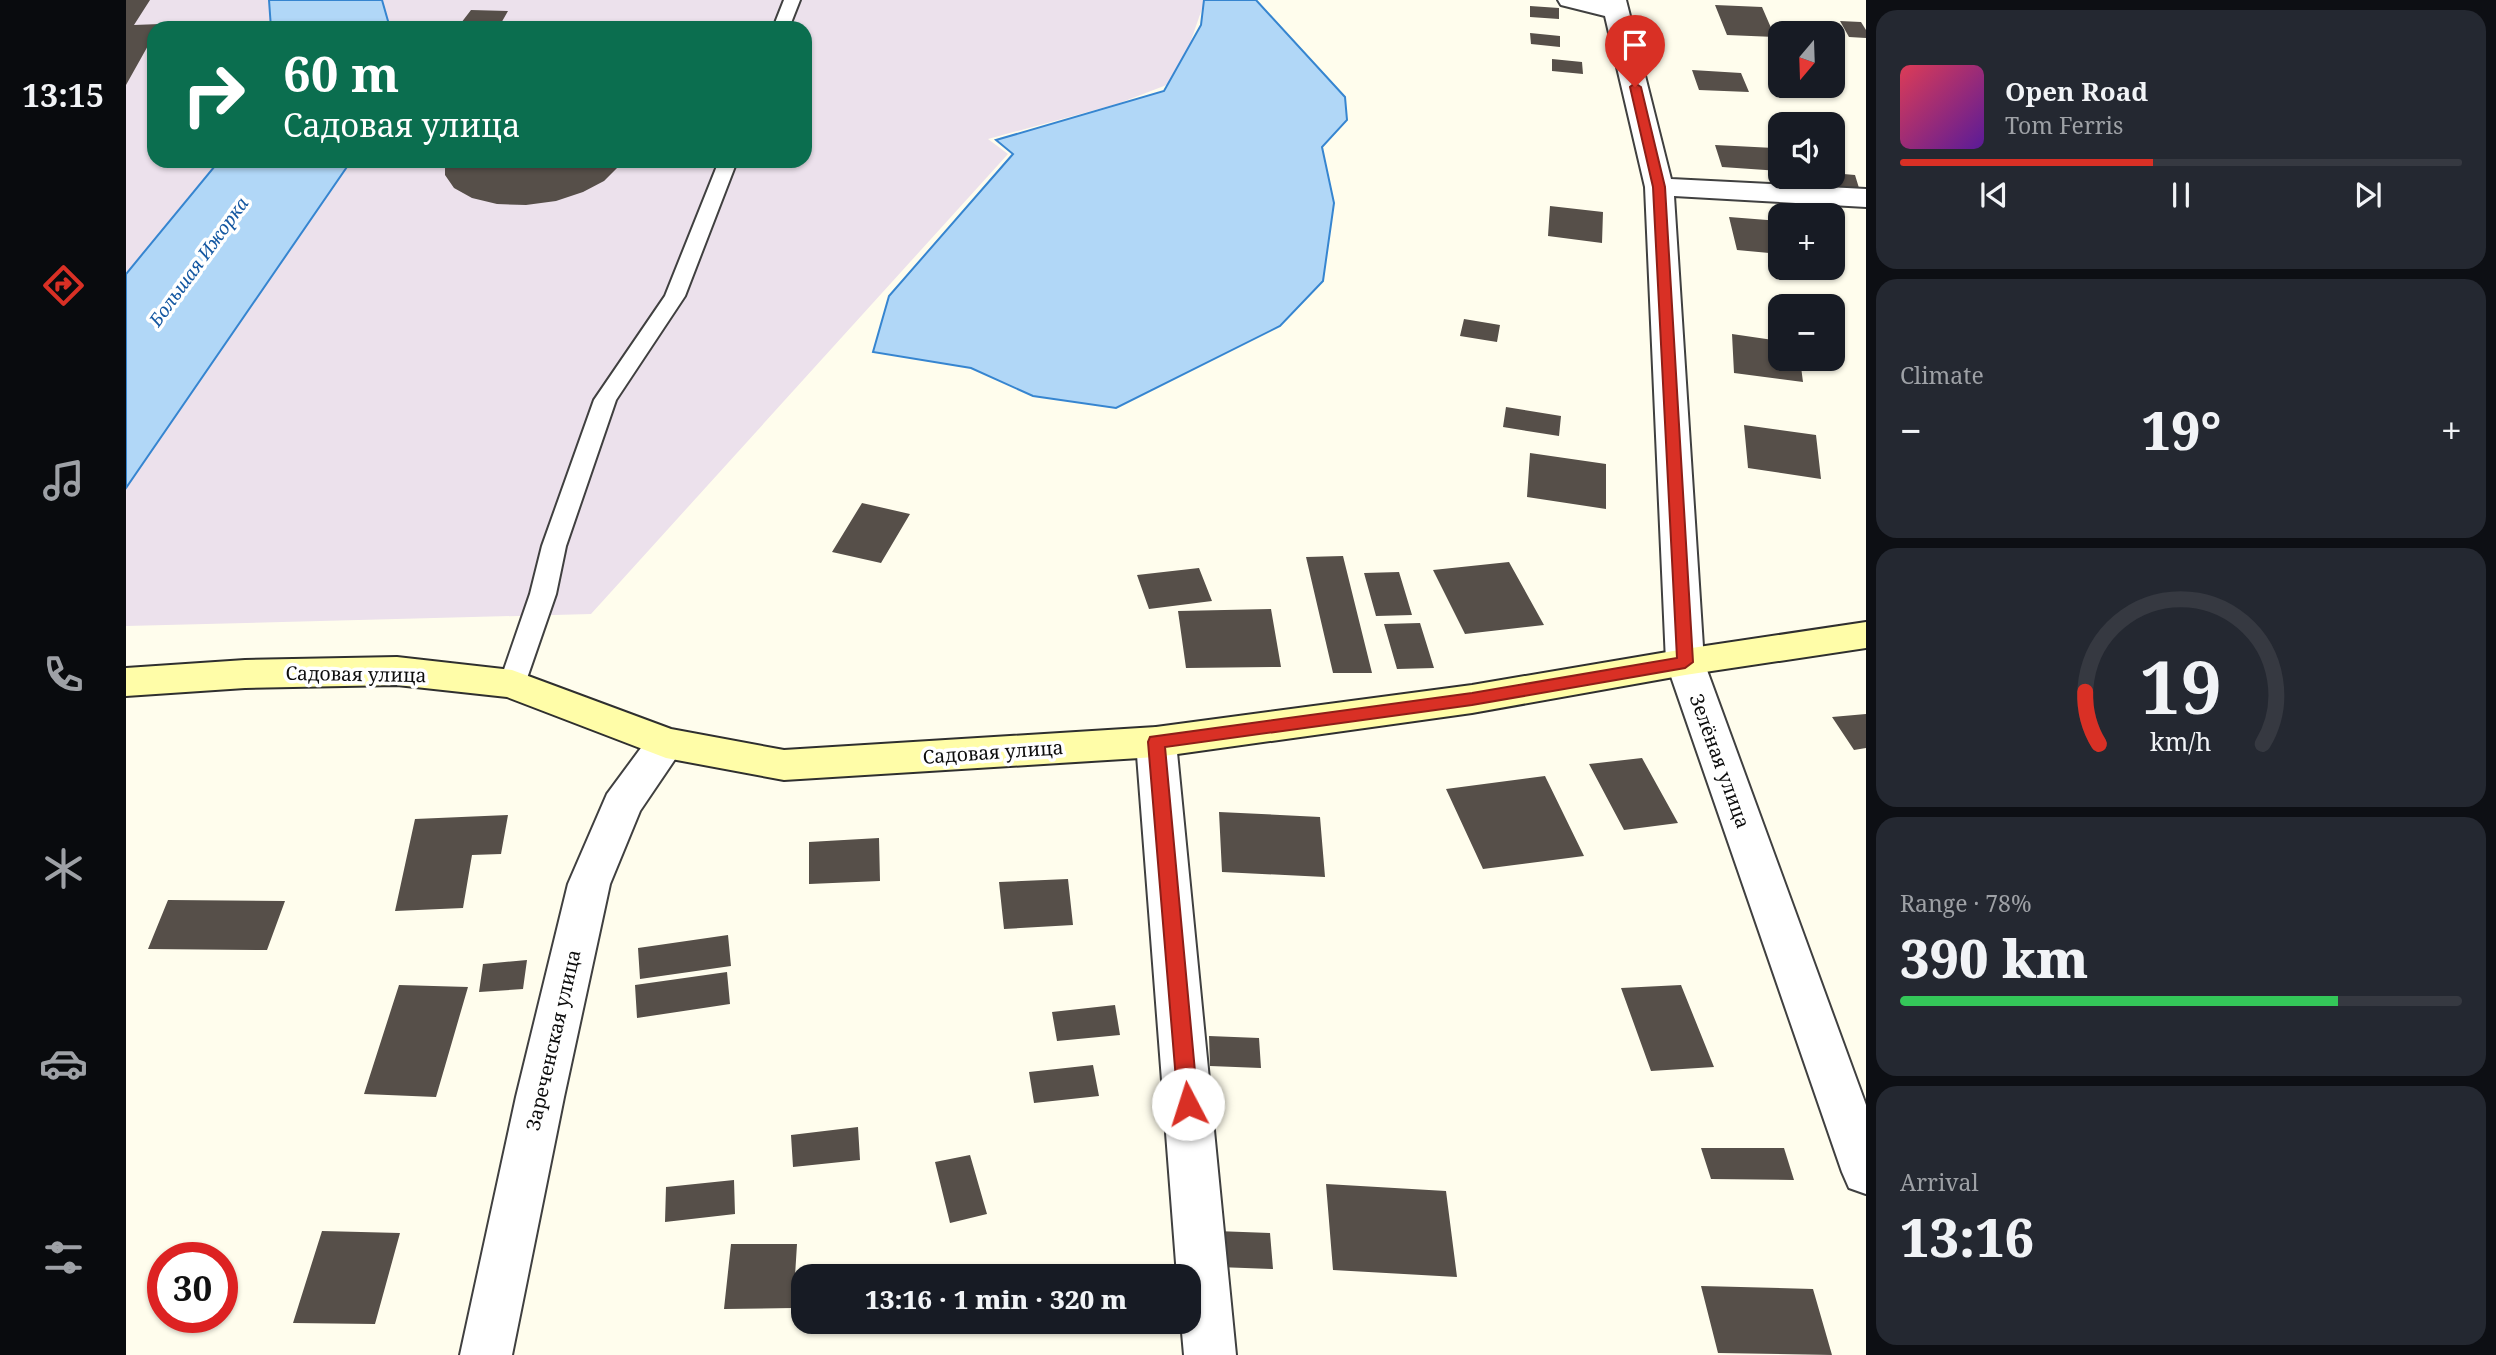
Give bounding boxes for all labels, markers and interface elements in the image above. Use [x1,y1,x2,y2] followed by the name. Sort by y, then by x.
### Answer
[1605,15,1665,87] pin
[1768,21,1844,98] north arrow
[1768,21,1845,371] map controls
[1616,26,1654,64] icon: arrive
[283,40,399,106] text: 60 m
[168,49,259,140] icon: right
[22,73,104,116] text: 13:15
[2005,73,2148,109] text: Open Road
[283,103,520,146] text: Садовая улица
[2005,109,2123,141] text: Tom Ferris
[1768,112,1845,189] button: sound
[1975,176,2013,214] icon: previous
[2162,176,2200,214] icon: pause
[2349,176,2387,214] icon: next
[143,192,253,332] water label: Большая Ижорка
[1768,203,1845,280] button: +
[39,261,88,310] icon: directions
[1768,294,1845,371] button: −
[1900,359,1984,391] text: Climate
[2141,394,2221,465] text: 19°
[1900,404,1922,456] text: −
[2441,404,2462,456] text: +
[39,456,88,505] icon: music
[2140,636,2222,735] text: 19
[39,650,88,699] icon: phone
[285,660,427,688] street label: Садовая улица
[1684,690,1756,832] street label: Зелёная улица
[2150,723,2212,757] text: km/h
[922,734,1064,770] street label: Садовая улица
[39,844,88,893] icon: climate
[1900,887,2032,919] text: Range · 78%
[1900,922,2088,993] text: 390 km
[520,947,586,1133] street label: Зареченская улица
[39,1039,88,1088] icon: car
[1151,1067,1225,1141] position arrow
[1900,1166,1979,1198] text: Arrival
[1900,1201,2034,1272] text: 13:16
[39,1233,88,1282] icon: filters
[147,1242,238,1333] speed limit sign: 30
[865,1281,1127,1317] text: 13:16 · 1 min · 320 m

